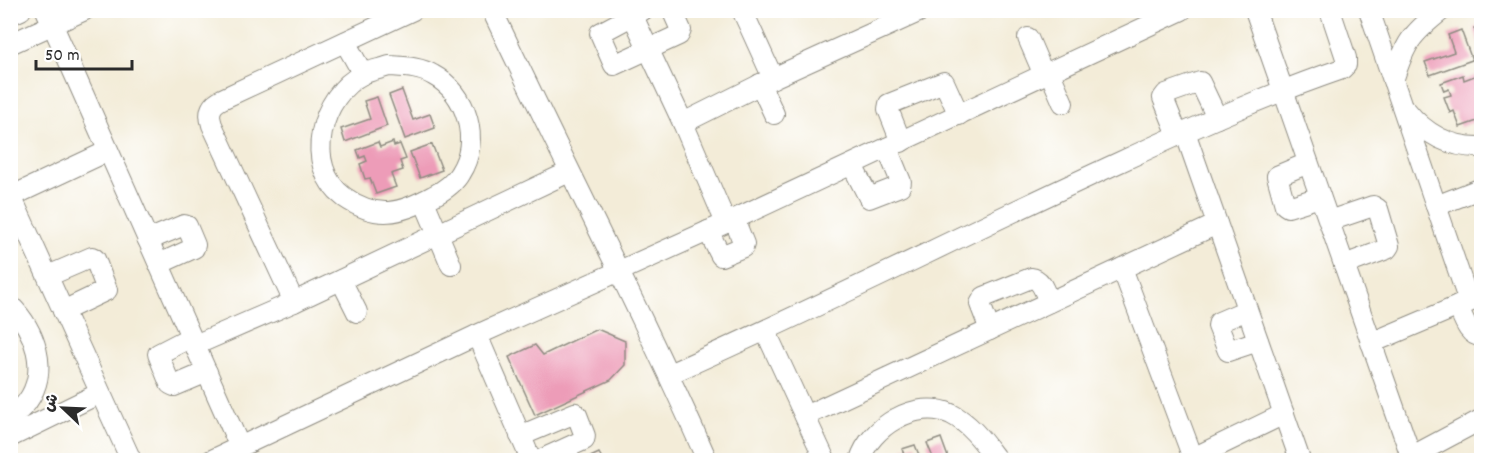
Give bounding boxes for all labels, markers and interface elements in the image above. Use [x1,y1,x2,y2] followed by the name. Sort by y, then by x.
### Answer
[36,33,132,71] scale bar
[45,44,80,69] text: 50 m
[33,378,93,438] north arrow
[37,391,66,416] text: ش

